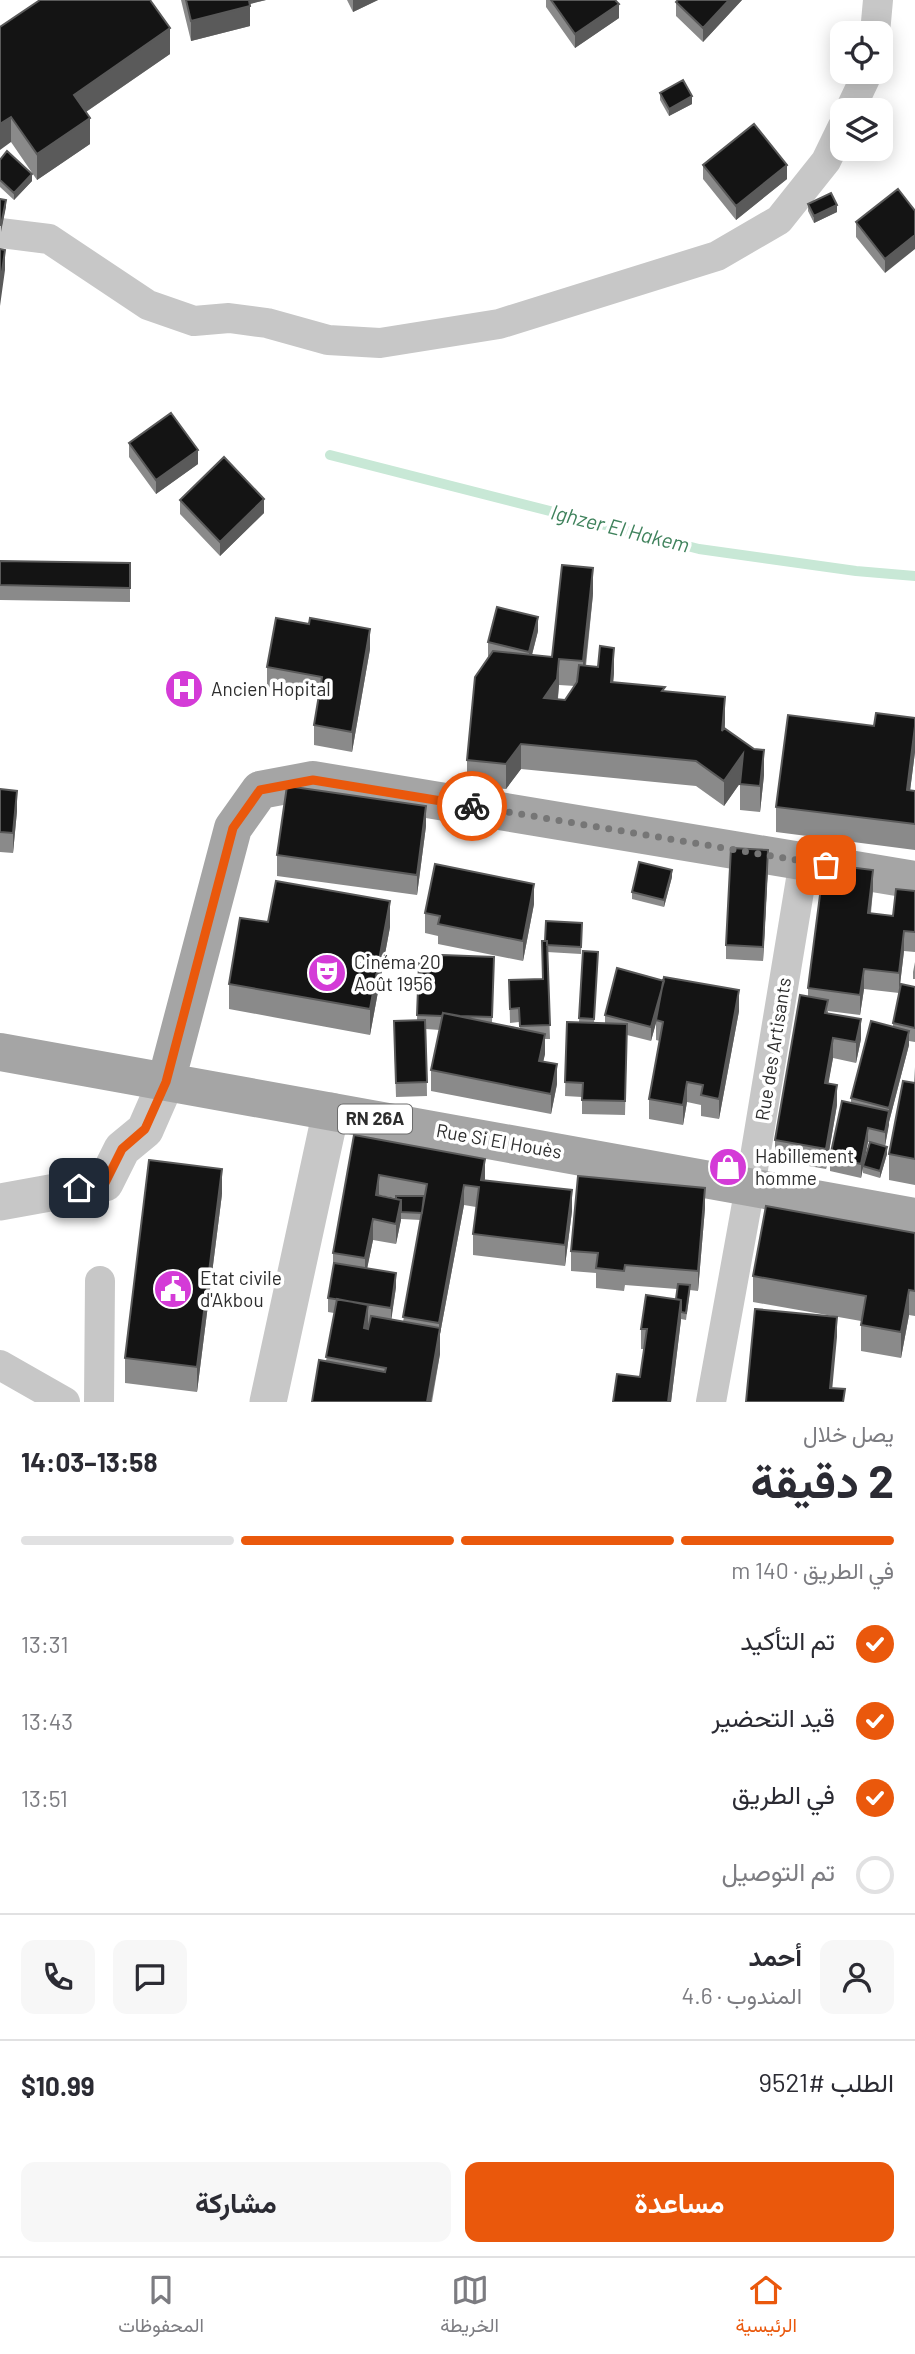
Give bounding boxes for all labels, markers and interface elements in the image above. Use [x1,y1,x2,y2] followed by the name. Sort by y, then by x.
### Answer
[830,21,893,161] map controls
[830,21,893,84] button: locate
[830,98,893,161] button: layers
[549,498,692,557] water label: Ighzer El Hakem
[163,668,205,710] hospital icon: Ancien Hopital
[211,677,331,700] place label: Ancien Hopital
[437,771,507,841] courier
[453,787,491,825] icon: bike
[796,835,856,895] pin
[807,846,845,884] icon: bag
[354,950,441,995] place label: Cinéma 20 Août 1956
[306,952,348,994] theatre icon: Cinéma 20 Août 1956
[750,976,795,1122] street label: Rue des Artisants
[338,1104,412,1134] road number: RN 26A
[434,1118,564,1163] street label: Rue Si El Houès
[755,1144,854,1189] place label: Habillement homme
[707,1146,749,1188] shop icon: Habillement homme
[49,1158,109,1218] pin
[60,1169,98,1207] icon: home
[200,1266,282,1311] place label: Etat civile d'Akbou
[152,1268,194,1310] public building icon: Etat civile d'Akbou
[803,1419,894,1447] text: يصل خلال
[21,1446,157,1477] text: 13:58–14:03
[751,1452,894,1507] text: 2 دقيقة
[731,1556,894,1584] text: في الطريق · 140 m
[740,1624,835,1655] text: تم التأكيد
[856,1625,894,1663] icon: check
[21,1630,68,1658] text: 13:31
[711,1701,835,1732] text: قيد التحضير
[856,1702,894,1740] icon: check
[21,1707,73,1735] text: 13:43
[732,1778,835,1809] text: في الطريق
[856,1779,894,1817] icon: check
[21,1784,68,1812] text: 13:51
[721,1855,835,1886] text: تم التوصيل
[21,1940,95,2014] button: phone
[113,1940,187,2014] button: chat
[749,1940,802,1971] text: أحمد
[820,1940,894,2014] button: person
[682,1981,802,2009] text: المندوب · 4.6
[759,2066,894,2097] text: الطلب #9521
[21,2070,95,2101] text: $10.99
[21,2162,451,2242] button: مشاركة
[465,2162,894,2242] button: مساعدة
[118,2271,204,2342] tab: المحفوظات
[440,2271,499,2342] tab: الخريطة
[735,2271,797,2342] tab: الرئيسية

